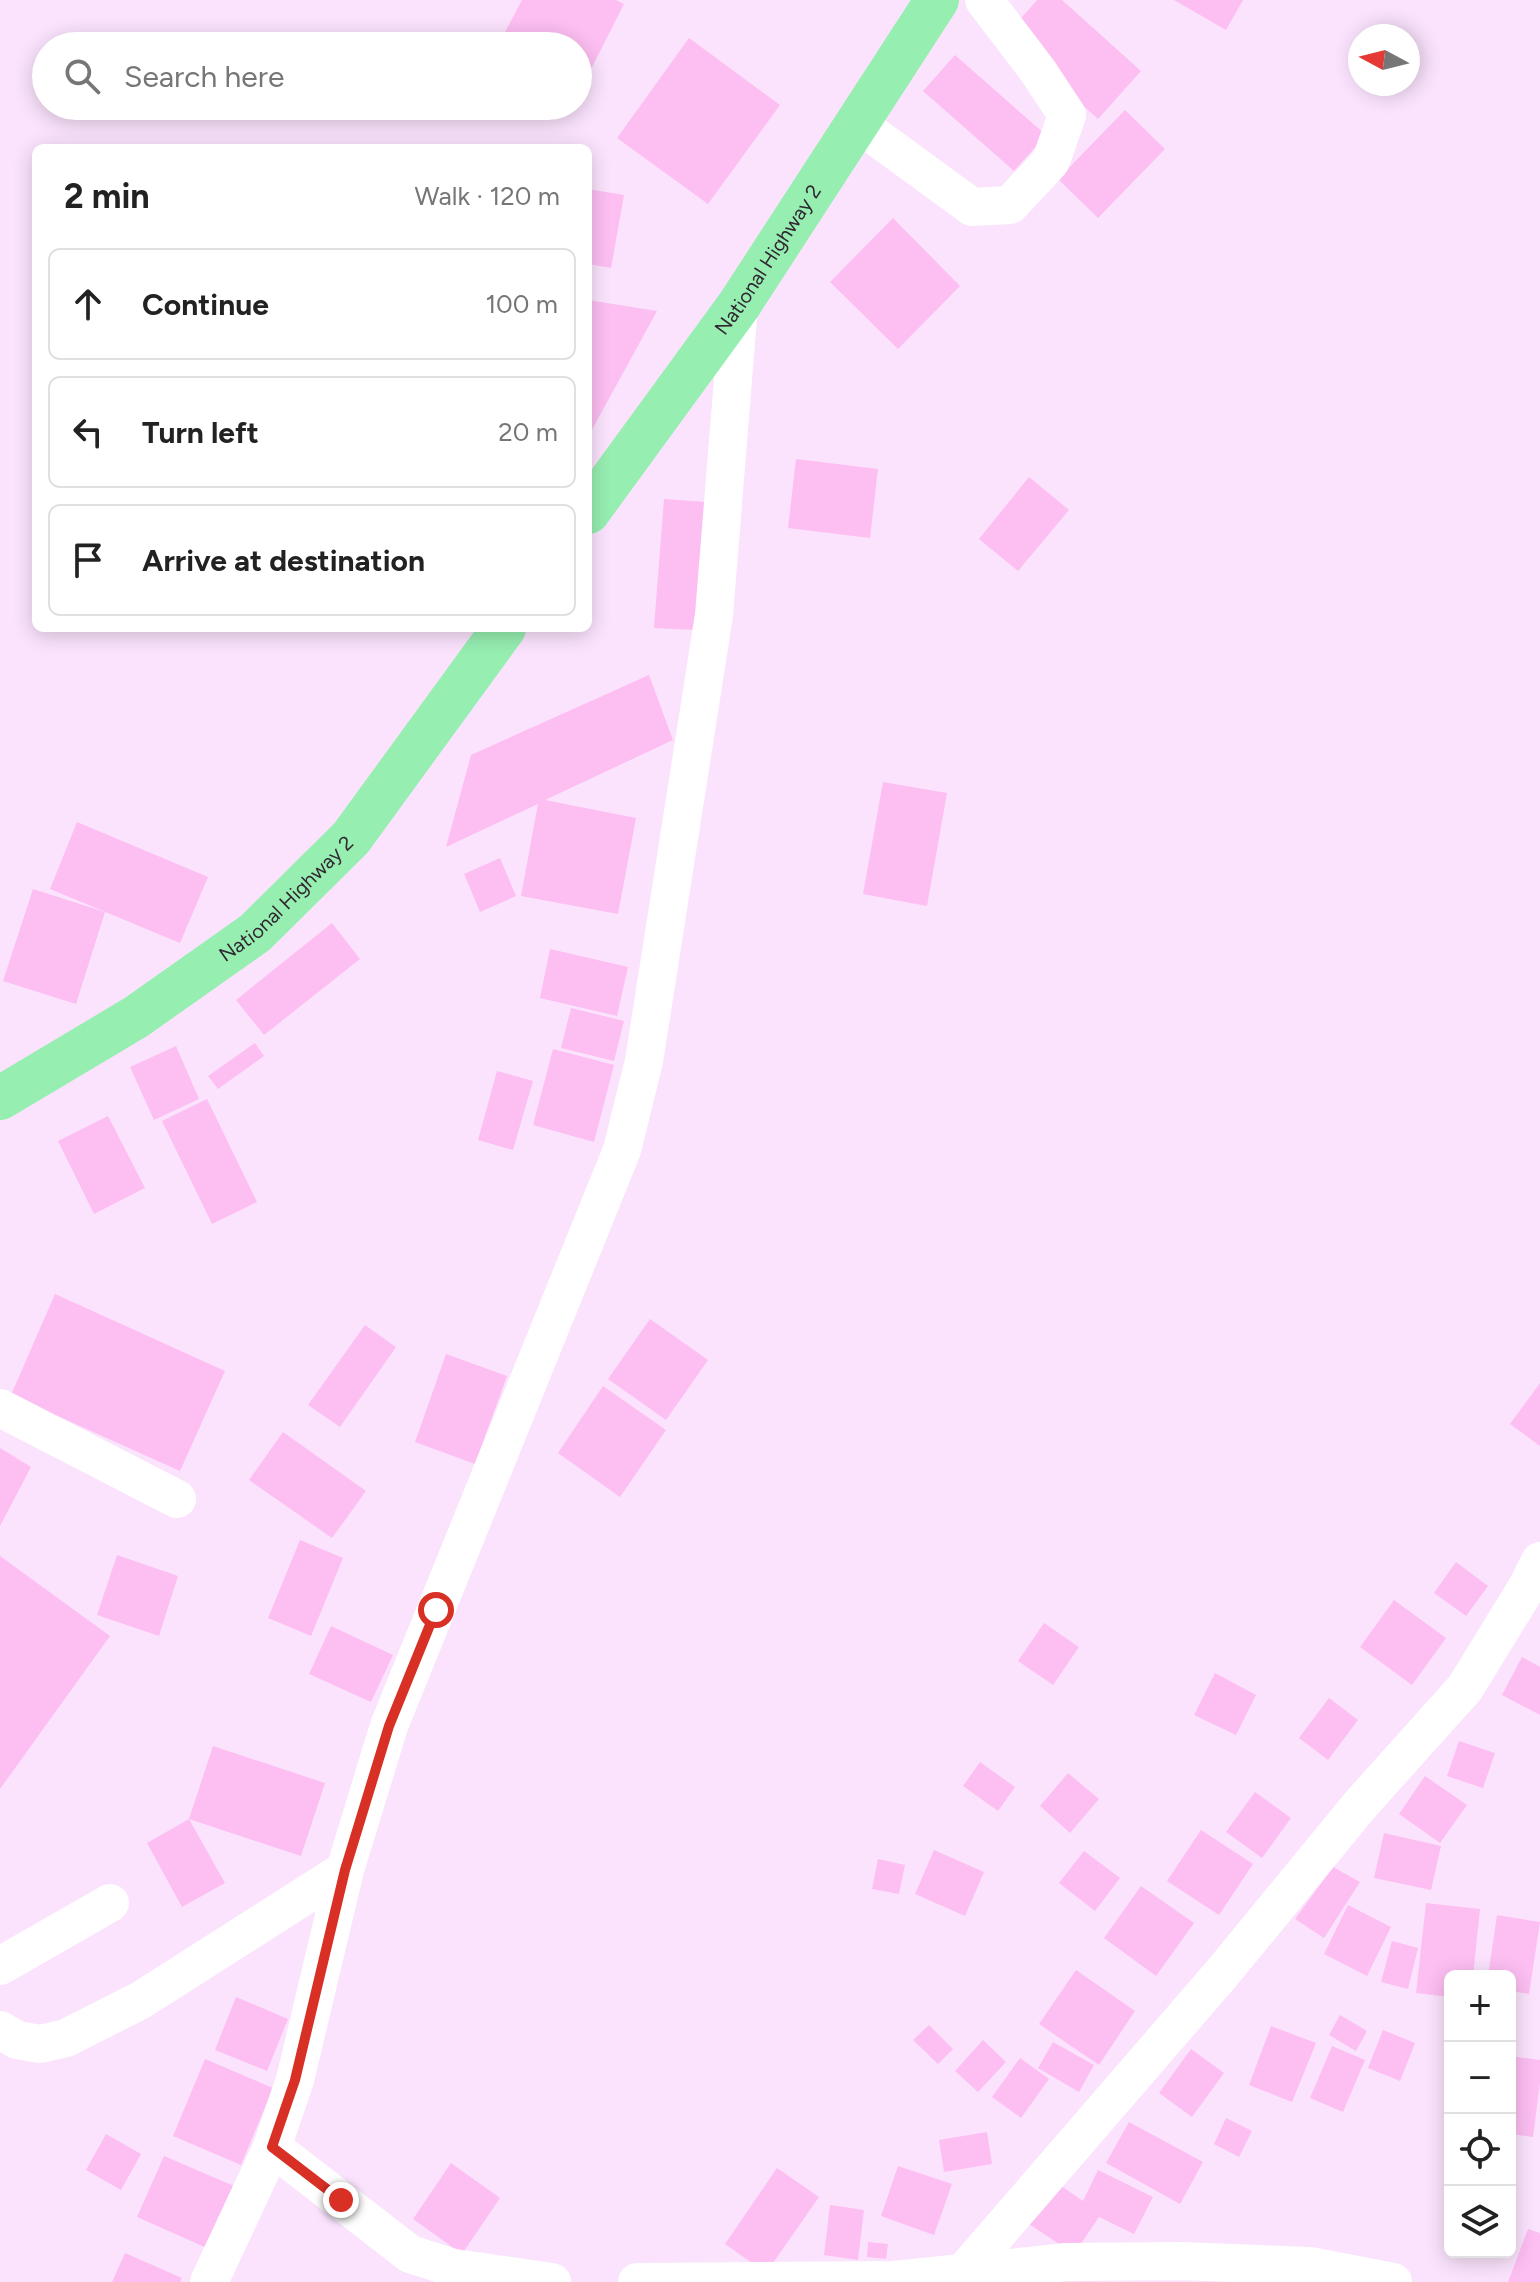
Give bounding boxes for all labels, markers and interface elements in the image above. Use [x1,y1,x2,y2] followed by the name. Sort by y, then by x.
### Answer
[1348,24,1420,96] north arrow
[32,32,592,120] search box
[60,54,104,98] icon: search
[124,58,284,95] text: Search here
[64,176,150,217] text: 2 min
[415,180,560,212] text: Walk · 120 m
[709,180,826,339] street label: National Highway 2
[66,282,110,326] icon: ahead
[142,286,269,323] text: Continue
[485,288,558,320] text: 100 m
[66,410,110,454] icon: left
[142,414,259,451] text: Turn left
[498,416,558,448] text: 20 m
[66,538,110,582] icon: arrive
[142,542,425,579] text: Arrive at destination
[214,831,358,967] street label: National Highway 2
[418,1592,454,1628] route start
[1444,1970,1516,2258] map controls
[1444,1970,1516,2042] button: +
[1444,2042,1516,2114] button: −
[1444,2114,1516,2186] button: locate
[323,2182,359,2218] route end
[1444,2186,1516,2258] button: layers

